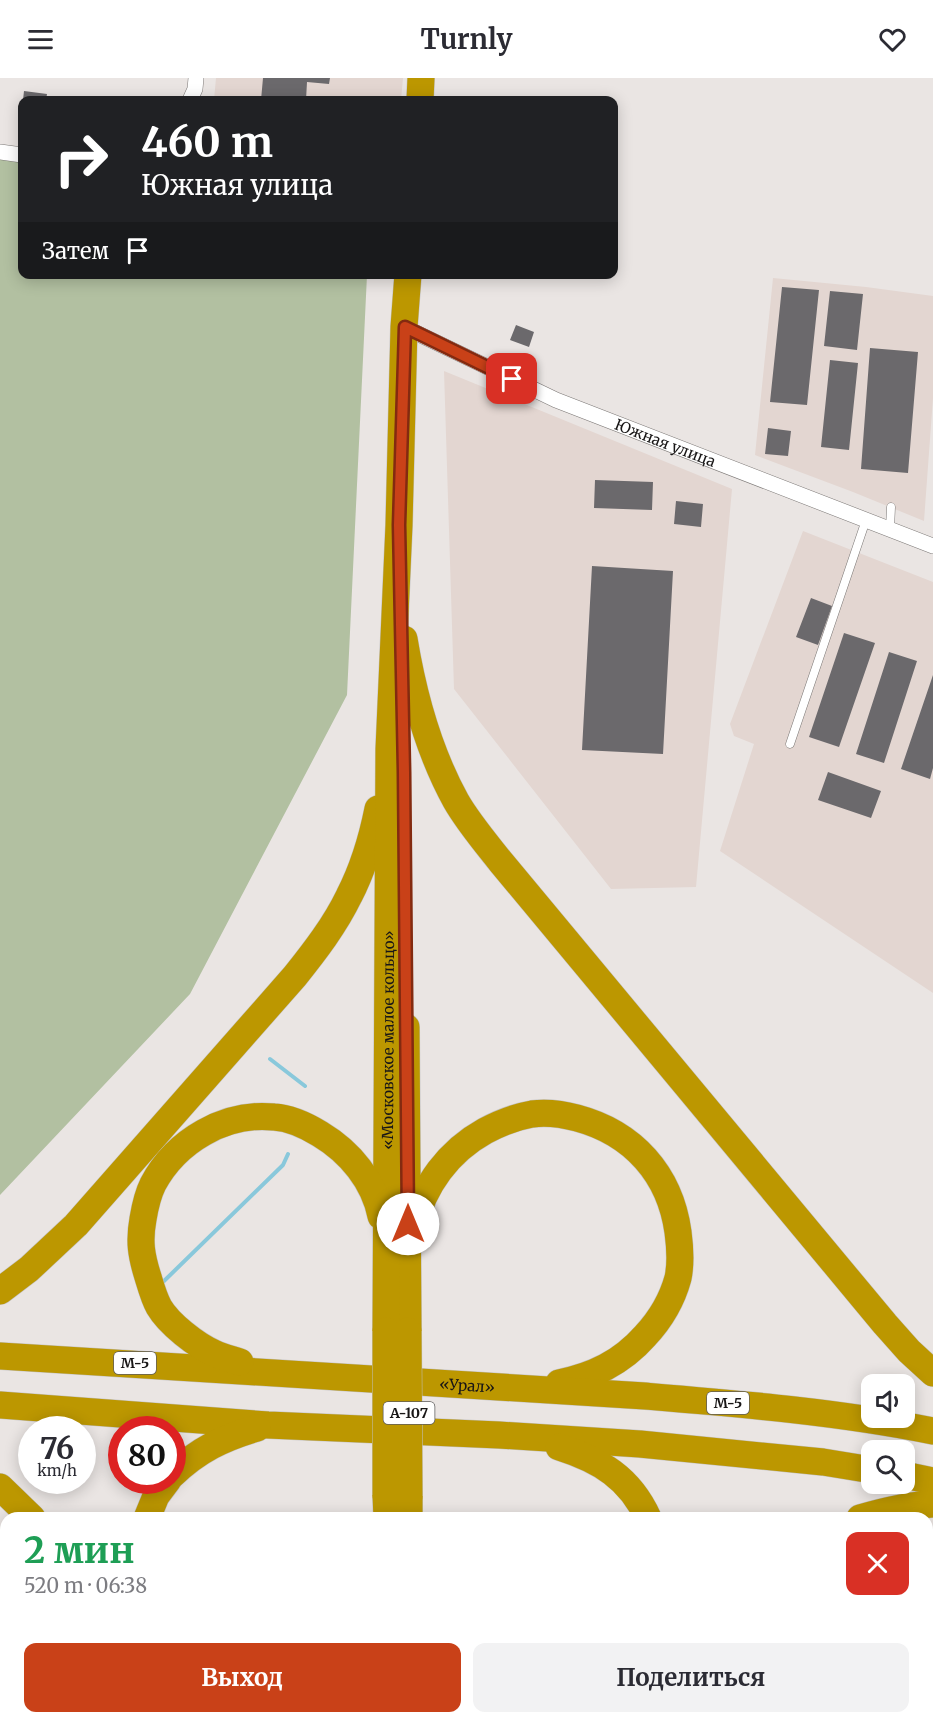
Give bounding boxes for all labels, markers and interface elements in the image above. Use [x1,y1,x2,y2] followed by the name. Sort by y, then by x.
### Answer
[421,22,512,56] text: Turnly
[24,23,57,56] icon: menu
[876,23,909,56] icon: heart
[141,116,273,168] text: 460 m
[42,120,120,198] icon: right
[141,168,333,202] text: Южная улица
[121,234,154,267] icon: arrive
[42,237,109,265] text: Затем
[486,353,537,404] pin
[495,362,528,395] icon: arrive
[612,414,719,471] street label: Южная улица
[377,930,398,1150] street label: «Московское малое кольцо»
[376,1192,440,1256] position arrow
[114,1352,156,1374] road number: М-5
[439,1374,495,1396] street label: «Урал»
[861,1374,915,1494] map controls
[861,1374,915,1428] button: sound
[707,1392,749,1414] road number: М-5
[384,1402,434,1424] road number: А-107
[108,1416,186,1494] speed limit sign: 80
[40,1429,74,1467] text: 76
[861,1440,915,1494] button: search
[37,1461,77,1480] text: km/h
[24,1528,135,1573] text: 2 мин
[846,1532,909,1595] button: close
[24,1573,147,1598] text: 520 m · 06:38
[24,1643,461,1712] button: Выход
[473,1643,909,1712] button: Поделиться

